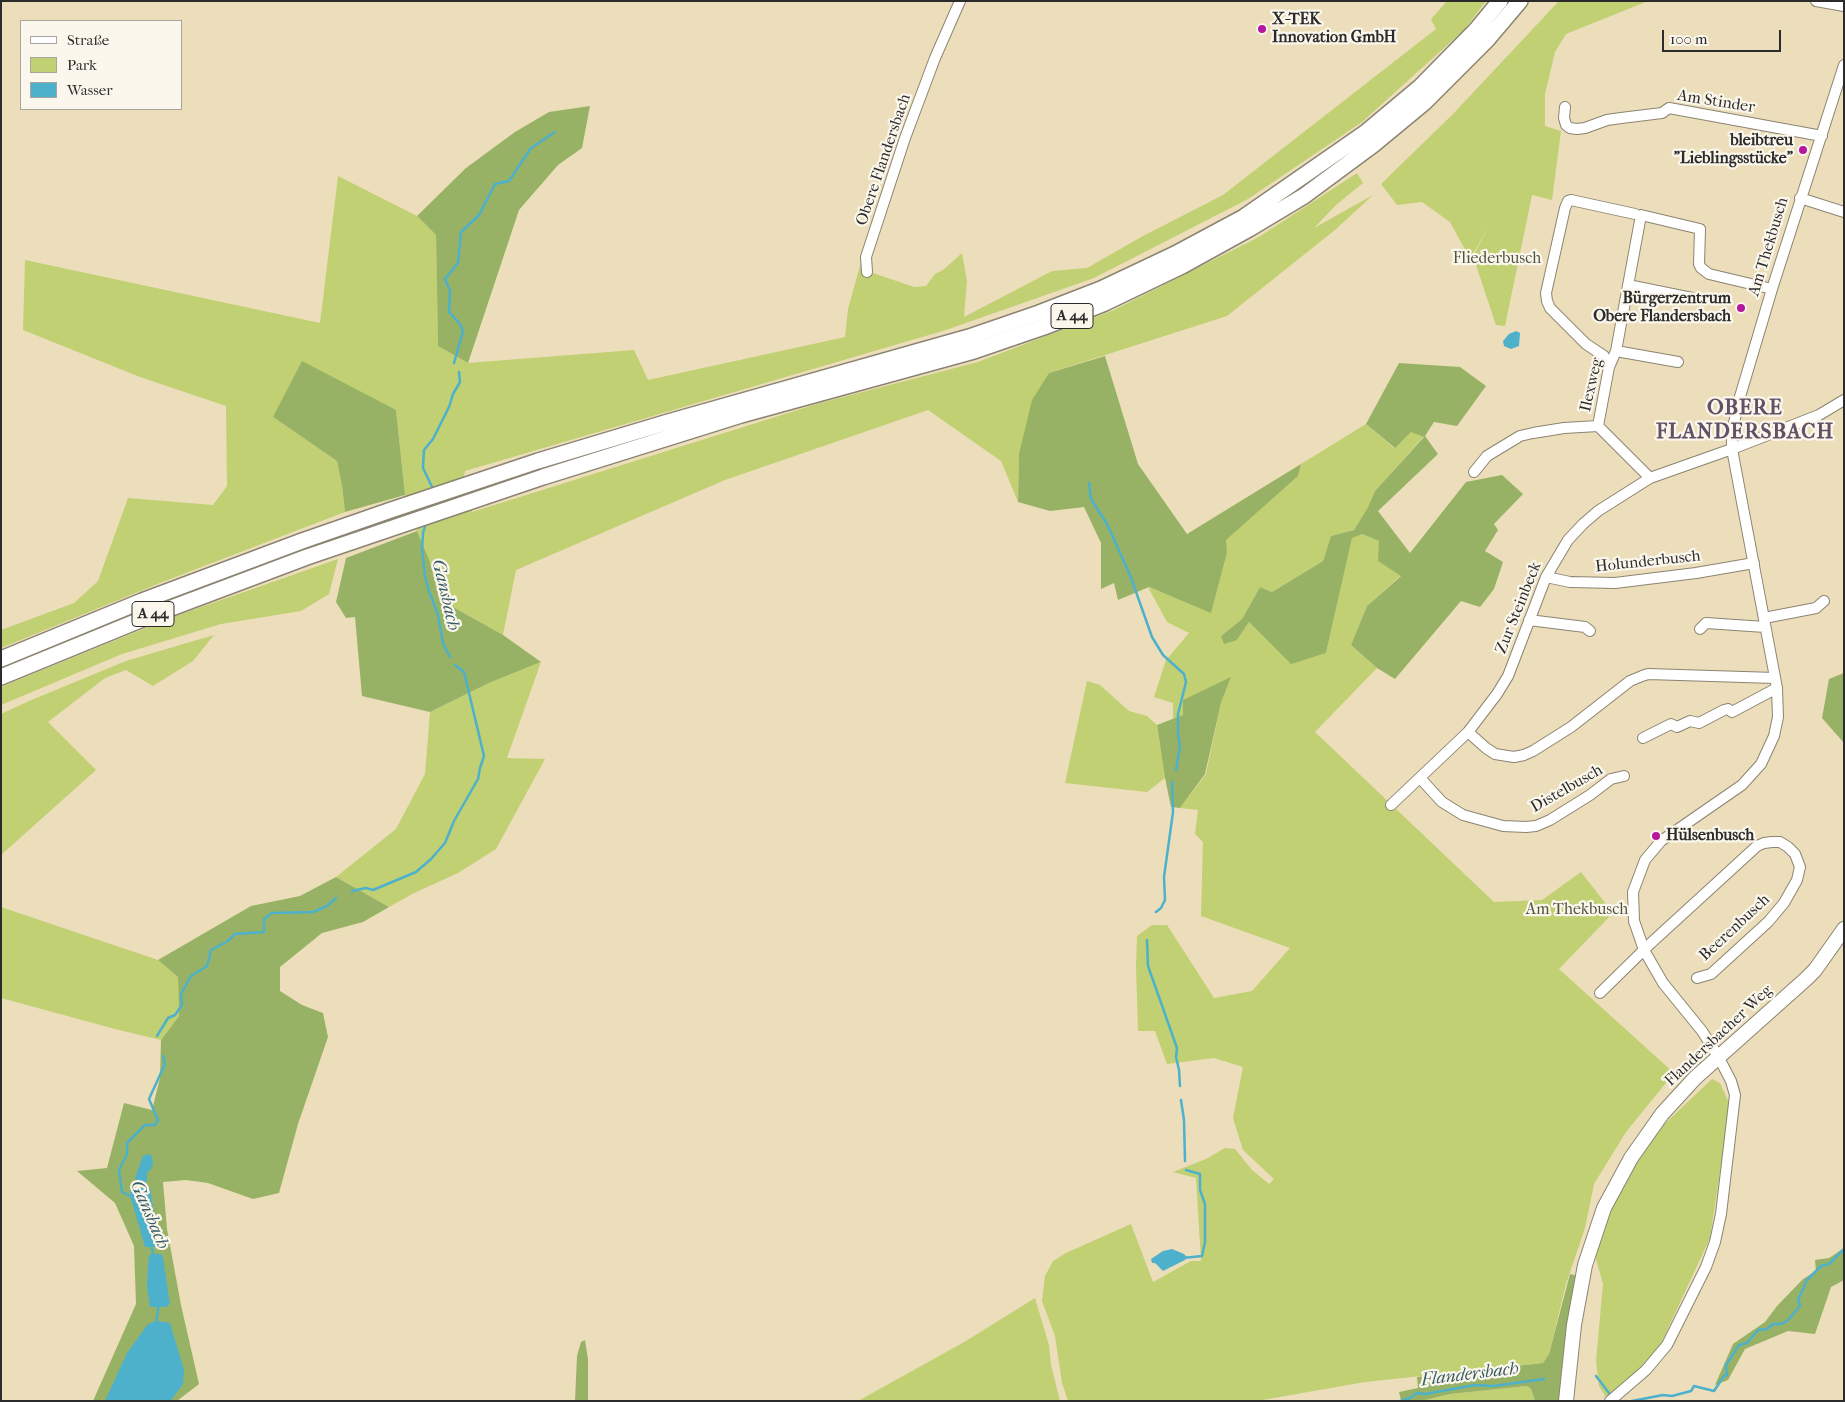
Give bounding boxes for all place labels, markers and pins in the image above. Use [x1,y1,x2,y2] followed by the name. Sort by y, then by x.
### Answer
[1272,10,1396,48] place label: X-TEK Innovation GmbH
[1256,23,1268,35] marker: X-TEK Innovation GmbH
[1674,131,1793,169] place label: bleibtreu "Lieblingsstücke"
[1797,144,1809,156] marker: bleibtreu "Lieblingsstücke"
[1593,289,1731,327] place label: Bürgerzentrum Obere Flandersbach
[1735,302,1747,314] marker: Bürgerzentrum Obere Flandersbach
[1666,826,1754,846] place label: Hülsenbusch
[1650,830,1662,842] marker: Hülsenbusch

